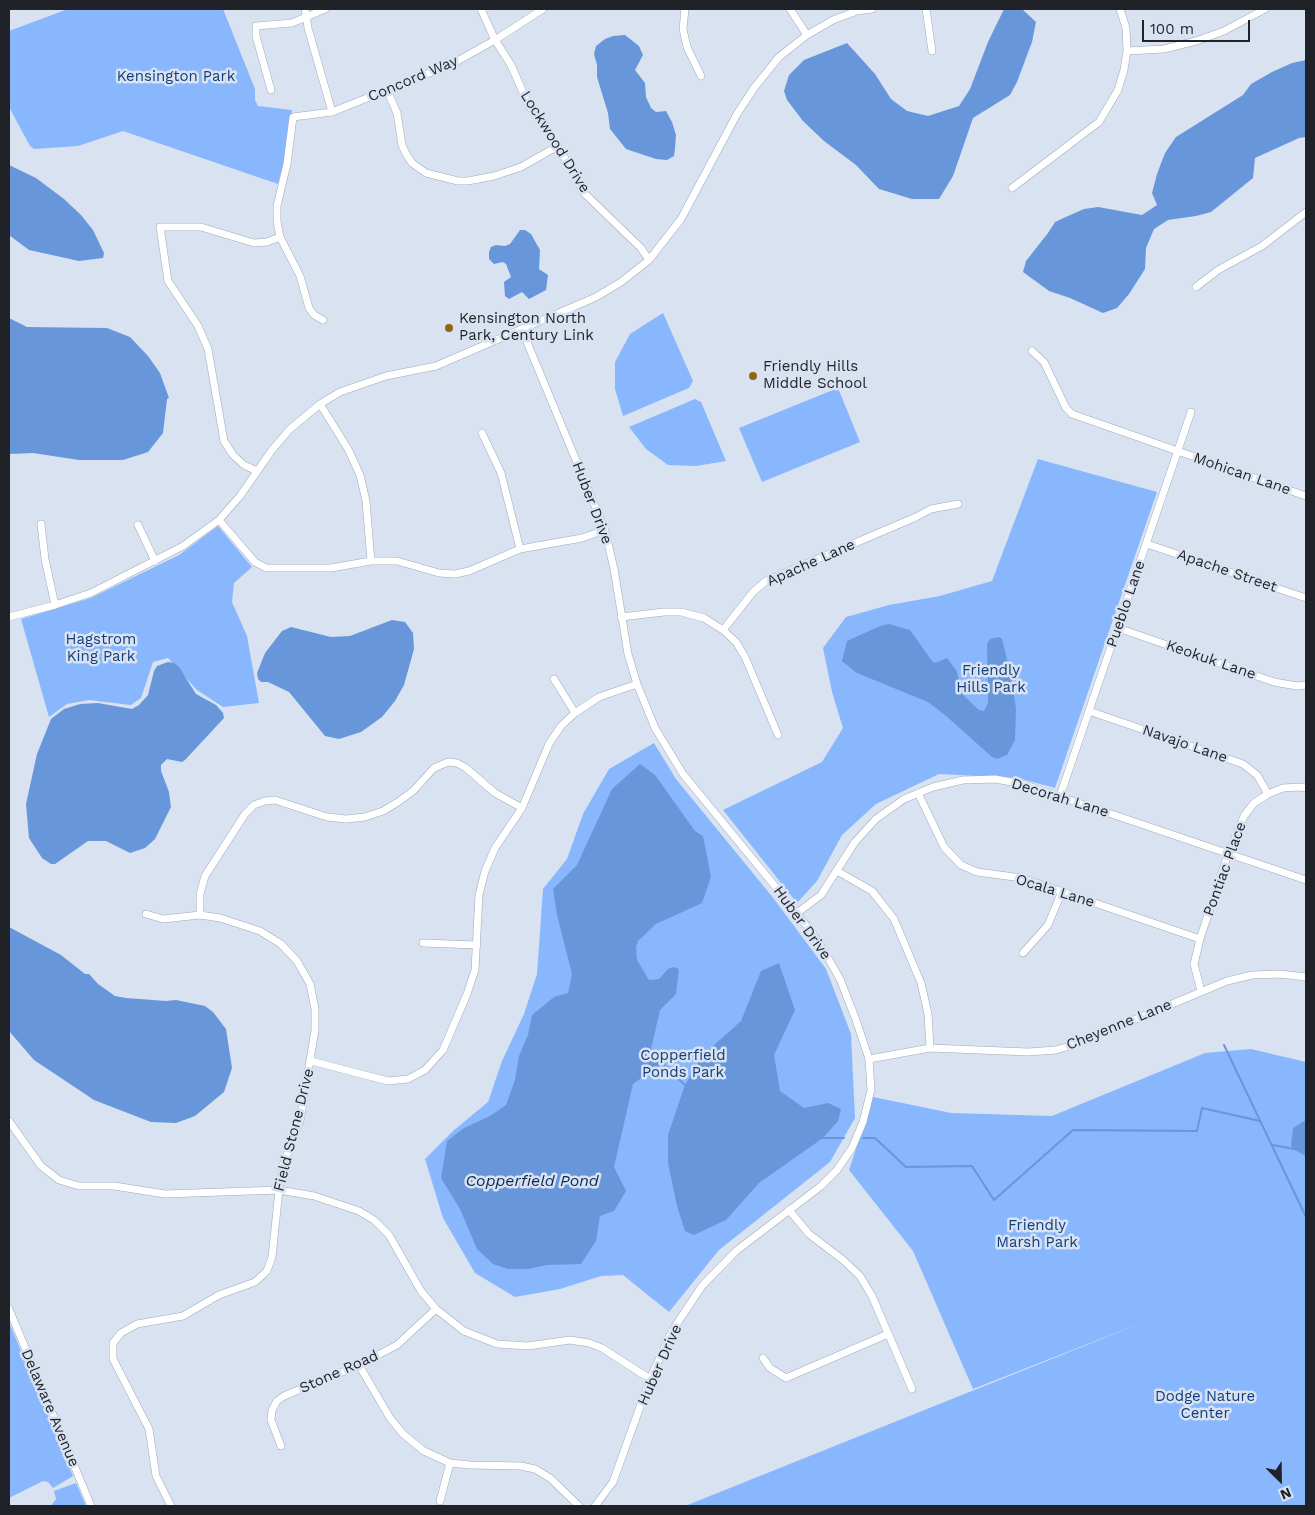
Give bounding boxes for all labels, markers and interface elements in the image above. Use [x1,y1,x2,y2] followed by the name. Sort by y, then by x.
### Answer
[1145,10,1252,42] scale bar
[1150,20,1194,38] text: 100 m
[365,52,461,106] street label: Concord Way
[117,68,235,86] park label: Kensington Park
[516,88,594,196] street label: Lockwood Drive
[459,310,594,345] place label: Kensington North Park, Century Link
[443,322,455,334] marker: Kensington North Park, Century Link
[763,358,867,393] place label: Friendly Hills Middle School
[747,370,759,382] marker: Friendly Hills Middle School
[1191,449,1293,499] street label: Mohican Lane
[568,459,616,547] street label: Huber Drive
[764,536,858,590] street label: Apache Lane
[1175,545,1279,597] street label: Apache Street
[1103,558,1149,650] street label: Pueblo Lane
[66,631,136,666] park label: Hagstrom King Park
[1164,636,1258,684] street label: Keokuk Lane
[956,662,1026,697] park label: Friendly Hills Park
[1140,721,1230,767] street label: Navajo Lane
[1009,775,1111,821] street label: Decorah Lane
[1200,820,1250,918] street label: Pontiac Place
[1013,870,1097,912] street label: Ocala Lane
[769,883,835,963] street label: Huber Drive
[1064,996,1174,1054] street label: Cheyenne Lane
[640,1047,726,1082] park label: Copperfield Ponds Park
[270,1067,318,1193] street label: Field Stone Drive
[465,1171,599,1191] water label: Copperfield Pond
[996,1217,1078,1252] park label: Friendly Marsh Park
[634,1322,686,1408] street label: Huber Drive
[17,1347,83,1469] street label: Delaware Avenue
[297,1347,381,1397] street label: Stone Road
[1155,1388,1255,1423] park label: Dodge Nature Center
[1255,1455,1305,1505] north arrow
[1278,1484,1294,1503] text: N

